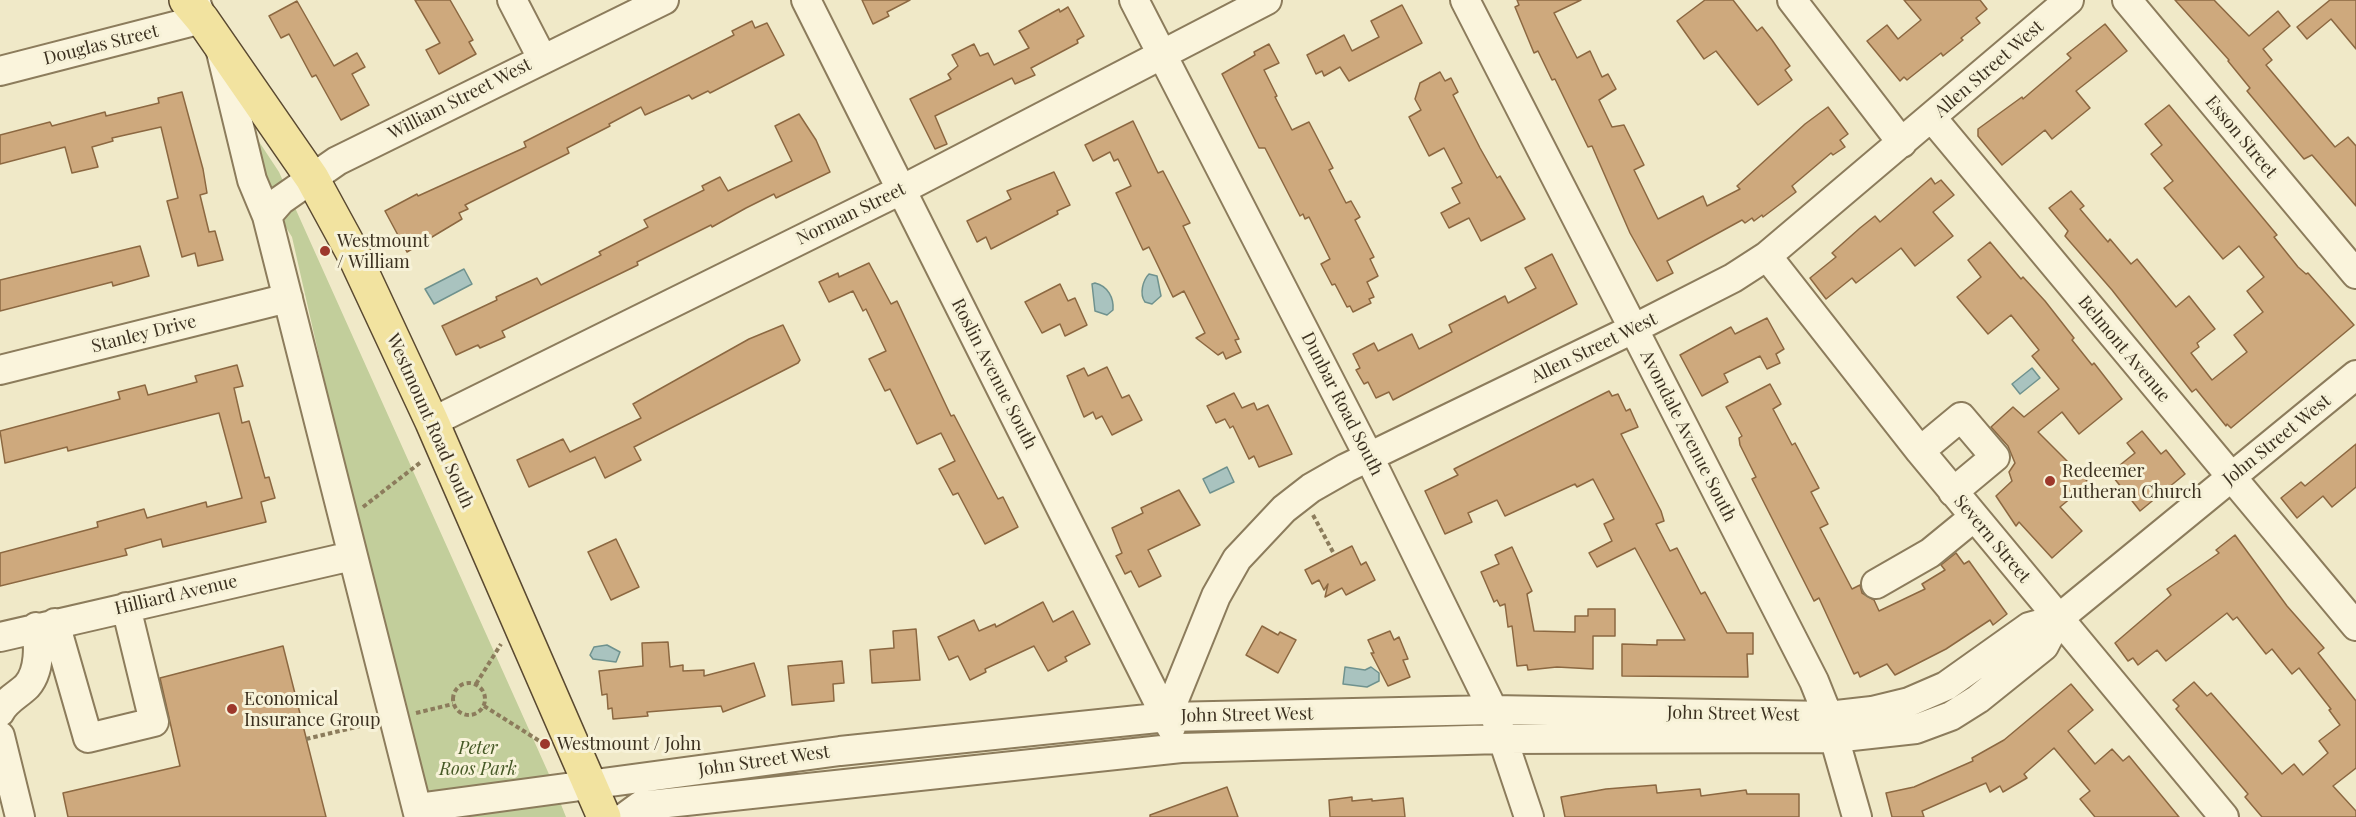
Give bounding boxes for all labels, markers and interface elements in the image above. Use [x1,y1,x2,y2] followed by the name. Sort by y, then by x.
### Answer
[1930,16,2048,122] street label: Allen Street West
[41,20,161,70] street label: Douglas Street
[385,54,535,144] street label: William Street West
[2200,92,2282,182] street label: Esson Street
[793,178,909,250] street label: Norman Street
[337,230,429,272] place label: Westmount / William
[318,244,332,258] marker: Westmount / William
[2073,291,2175,407] street label: Belmont Avenue
[947,295,1041,453] street label: Roslin Avenue South
[1528,308,1660,388] street label: Allen Street West
[89,311,199,357] street label: Stanley Drive
[1296,329,1388,479] street label: Dunbar Road South
[382,330,478,512] street label: Westmount Road South
[1635,347,1741,525] street label: Avondale Avenue South
[2219,390,2335,490] street label: John Street West
[2062,460,2202,502] place label: Redeemer Lutheran Church
[2043,474,2057,488] marker: Redeemer Lutheran Church
[1949,491,2035,587] street label: Severn Street
[112,570,240,620] street label: Hilliard Avenue
[244,688,380,730] place label: Economical Insurance Group
[225,702,239,716] marker: Economical Insurance Group
[1667,702,1799,726] street label: John Street West
[1181,703,1313,727] street label: John Street West
[557,733,701,755] place label: Westmount / John
[439,737,517,780] park label: Peter Roos Park
[538,737,552,751] marker: Westmount / John
[697,741,831,781] street label: John Street West

